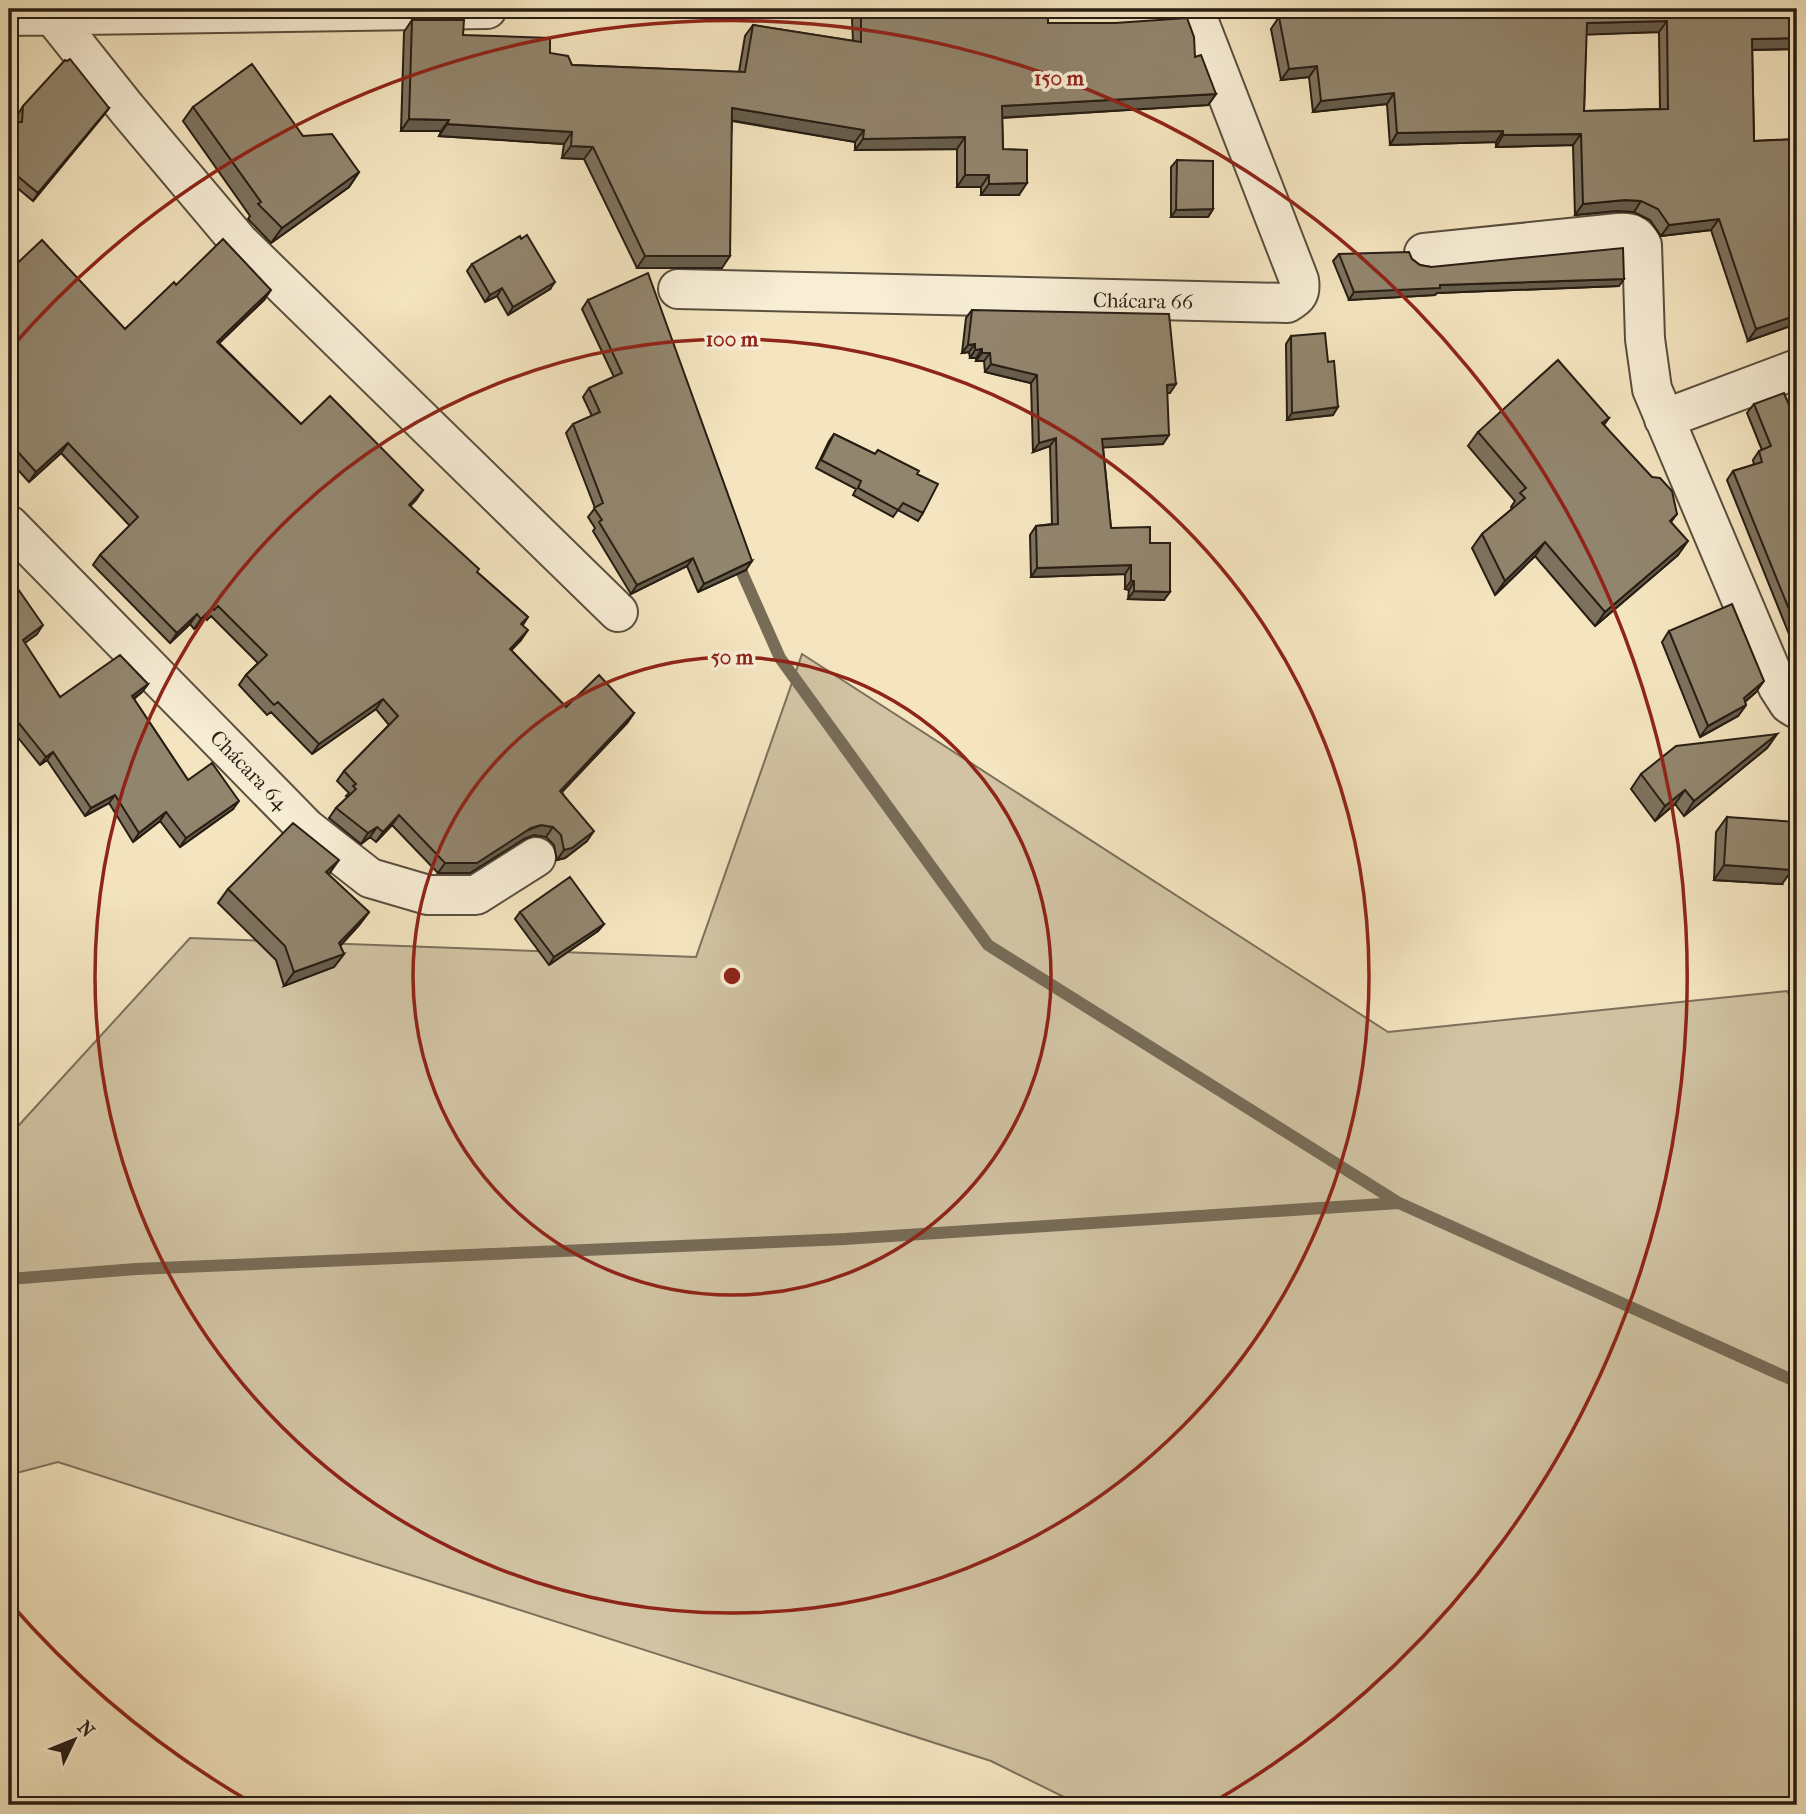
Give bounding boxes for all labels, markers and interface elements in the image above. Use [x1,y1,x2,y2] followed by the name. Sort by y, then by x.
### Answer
[1034,66,1085,90] text: 150 m
[1093,288,1194,314] street label: Chácara 66
[706,327,759,351] text: 100 m
[711,645,754,669] text: 50 m
[205,725,293,815] street label: Chácara 64
[720,964,744,988] centre of rings
[38,1706,108,1776] north arrow
[73,1716,99,1742] text: N

